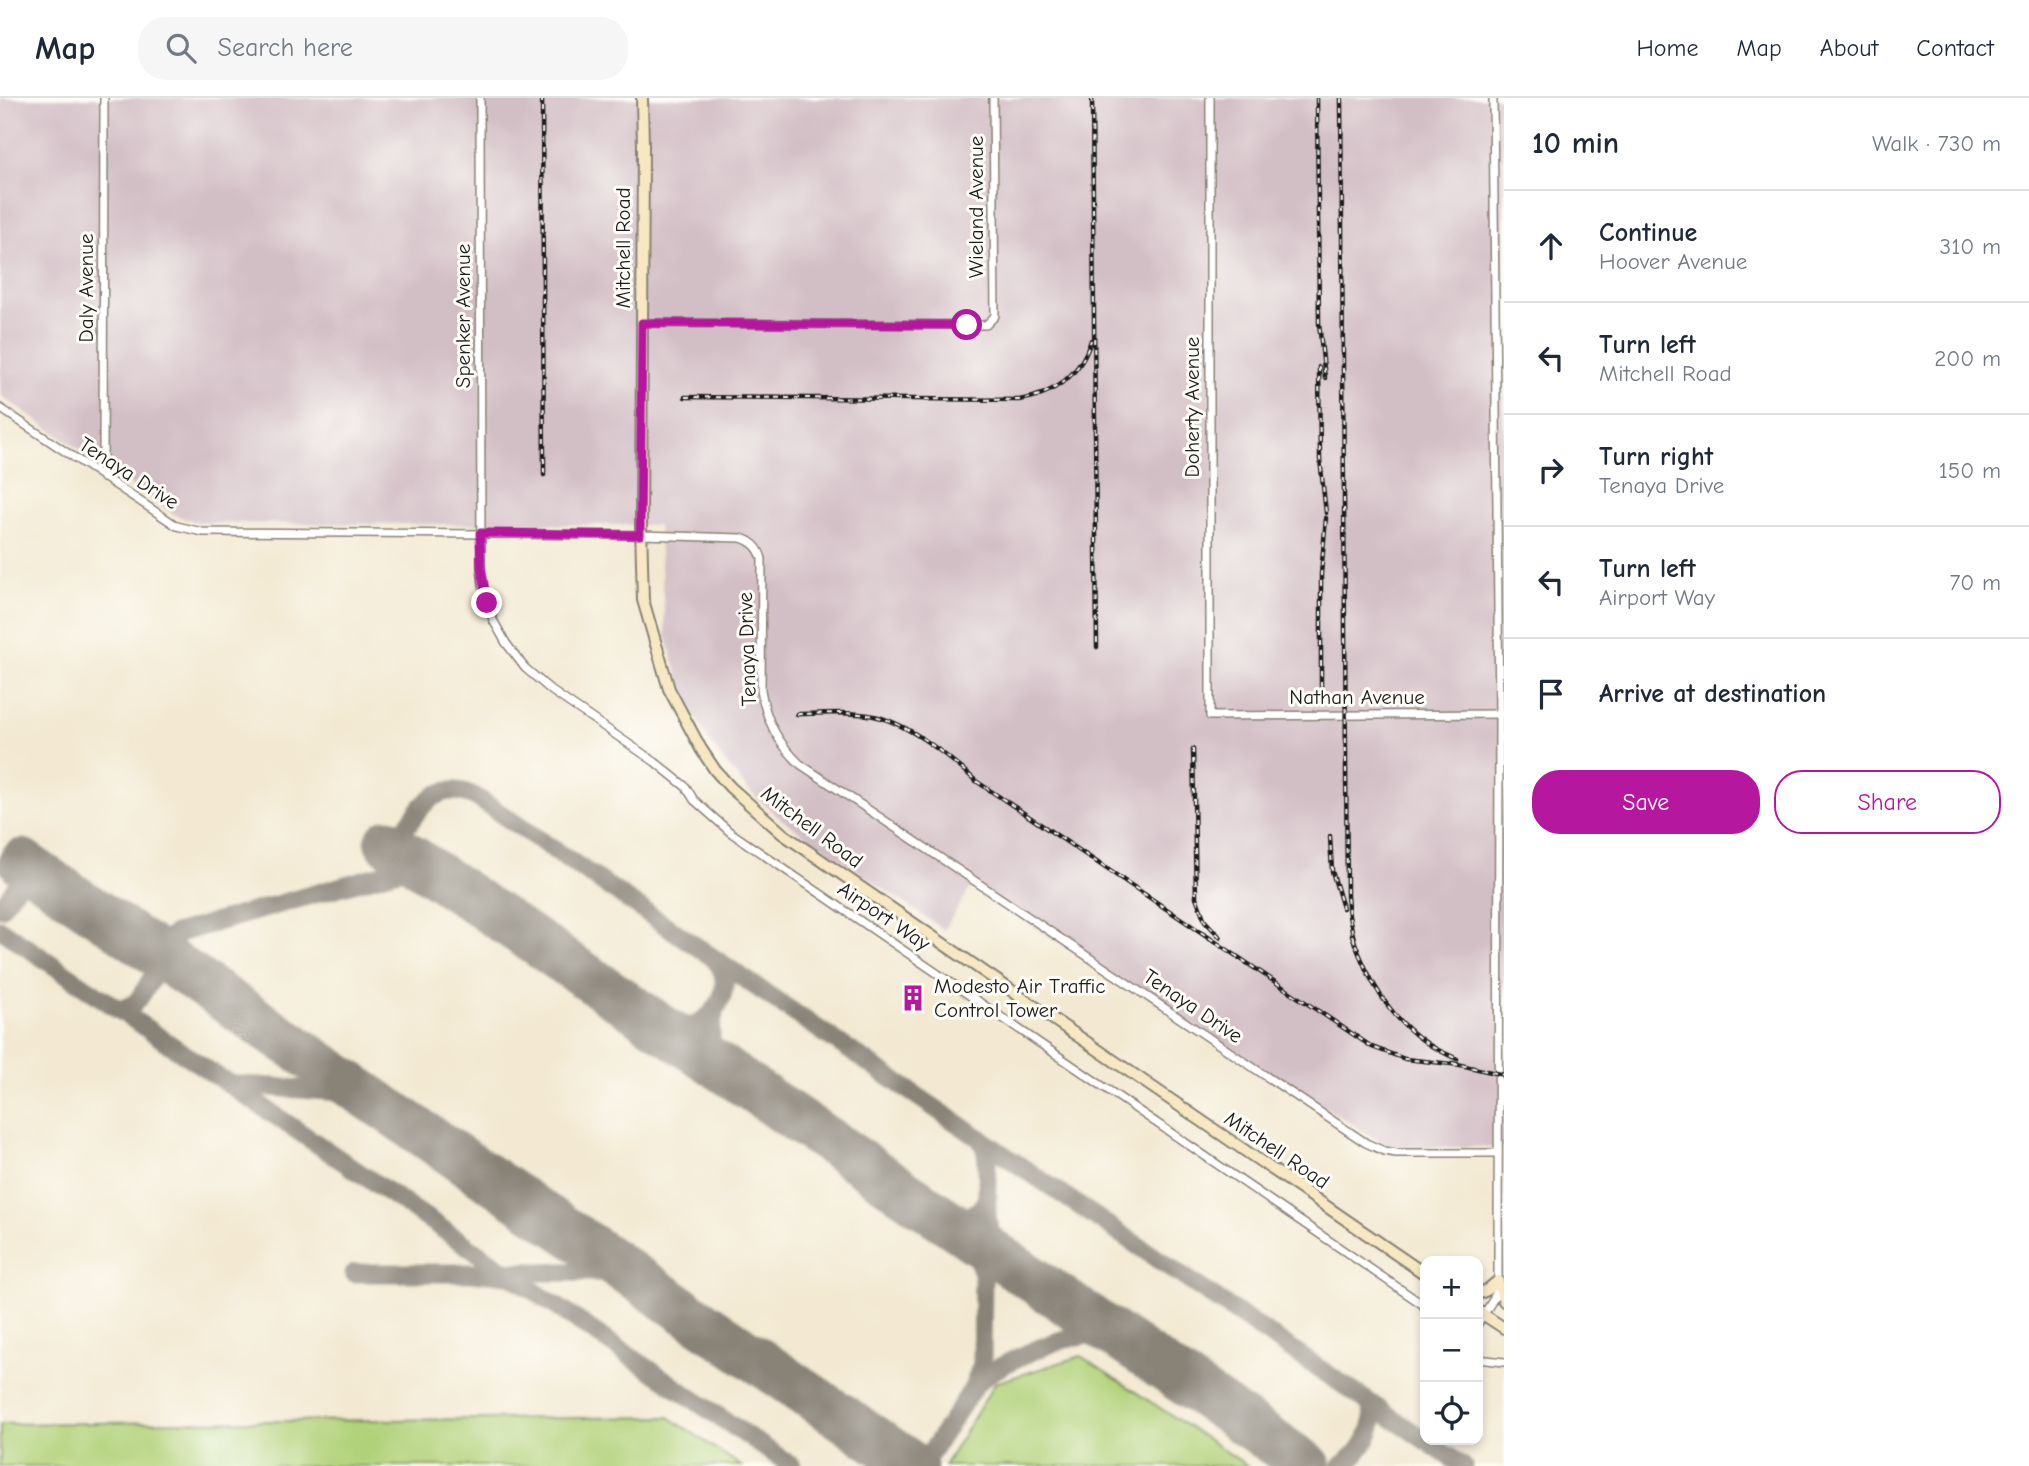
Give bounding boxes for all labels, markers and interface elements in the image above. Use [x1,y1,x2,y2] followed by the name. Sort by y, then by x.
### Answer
[138,17,628,80] search box
[35,29,96,67] text: Map
[162,29,200,67] icon: search
[218,33,353,63] text: Search here
[1637,34,1698,62] text: Home
[1736,34,1782,62] text: Map
[1820,34,1878,62] text: About
[1916,34,1994,62] text: Contact
[1532,126,1619,161] text: 10 min
[1872,130,2001,157] text: Walk · 730 m
[964,136,988,278] street label: Wieland Avenue
[611,187,635,309] street label: Mitchell Road
[1599,218,1697,248] text: Continue
[1532,227,1570,265] icon: ahead
[1940,233,2001,260] text: 310 m
[74,234,98,343] street label: Daly Avenue
[451,244,475,388] street label: Spenker Avenue
[1599,248,1747,275] text: Hoover Avenue
[951,309,982,340] route start
[1599,330,1696,360] text: Turn left
[1180,337,1204,477] street label: Doherty Avenue
[1532,339,1570,377] icon: left
[1934,345,2001,372] text: 200 m
[1599,360,1732,387] text: Mitchell Road
[75,432,183,514] street label: Tenaya Drive
[1599,442,1713,472] text: Turn right
[1532,451,1570,489] icon: right
[1939,457,2001,484] text: 150 m
[1599,472,1724,499] text: Tenaya Drive
[1599,554,1696,584] text: Turn left
[1532,563,1570,601] icon: left
[1949,569,2001,596] text: 70 m
[1599,584,1715,611] text: Airport Way
[471,587,502,618] route end
[733,591,761,707] street label: Tenaya Drive
[1532,675,1570,713] icon: arrive
[1599,679,1826,709] text: Arrive at destination
[1289,685,1425,709] street label: Nathan Avenue
[1532,770,1760,834] button: Save
[1774,770,2001,834] button: Share
[756,781,868,873] street label: Mitchell Road
[833,876,935,956] street label: Airport Way
[1139,964,1247,1048] street label: Tenaya Drive
[934,974,1105,1022] place label: Modesto Air Traffic Control Tower
[898,983,928,1013] building icon: Modesto Air Traffic Control Tower
[1220,1106,1334,1194] street label: Mitchell Road
[1420,1256,1483,1445] map controls
[1420,1256,1483,1319] button: +
[1420,1319,1483,1382] button: −
[1420,1382,1483,1445] button: locate

